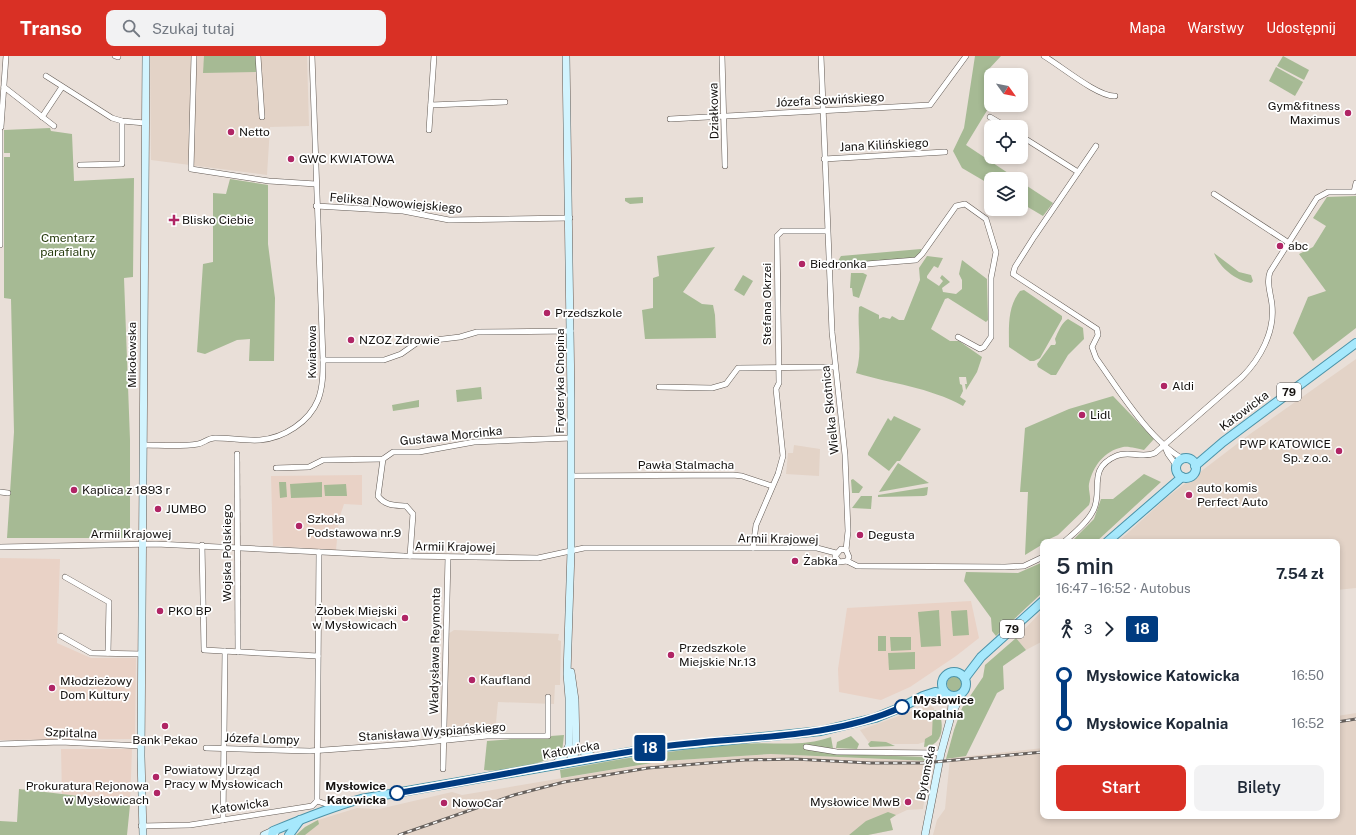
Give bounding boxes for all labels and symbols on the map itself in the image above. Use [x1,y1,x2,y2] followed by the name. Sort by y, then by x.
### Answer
[984,68,1028,112] north arrow
[707,82,721,140] street label: Działkowa
[775,90,885,110] street label: Józefa Sowińskiego
[1268,99,1340,127] place label: Gym&fitness Maximus
[1343,108,1353,118] marker: Gym&fitness Maximus
[239,125,270,139] place label: Netto
[226,127,236,137] marker: Netto
[839,136,929,154] street label: Jana Kilińskiego
[299,152,395,166] place label: GWC KWIATOWA
[286,154,296,164] marker: GWC KWIATOWA
[329,190,463,216] street label: Feliksa Nowowiejskiego
[182,213,254,227] place label: Blisko Ciebie
[169,215,179,225] marker: Blisko Ciebie
[40,231,96,259] park label: Cmentarz parafialny
[1288,239,1308,253] place label: abc
[1275,241,1285,251] marker: abc
[810,257,867,271] place label: Biedronka
[797,259,807,269] marker: Biedronka
[760,263,774,345] street label: Stefana Okrzei
[555,306,622,320] place label: Przedszkole
[542,308,552,318] marker: Przedszkole
[125,322,139,388] street label: Mikołowska
[305,325,319,379] street label: Kwiatowa
[553,328,567,434] street label: Fryderyka Chopina
[359,333,440,347] place label: NZOZ Zdrowie
[346,335,356,345] marker: NZOZ Zdrowie
[818,365,842,455] street label: Wielka Skotnica
[1172,379,1194,393] place label: Aldi
[1159,381,1169,391] marker: Aldi
[1277,383,1301,401] road number: 79
[1217,388,1271,434] street label: Katowicka
[1090,408,1111,422] place label: Lidl
[1077,410,1087,420] marker: Lidl
[399,424,503,448] street label: Gustawa Morcinka
[1239,437,1331,465] place label: PWP KATOWICE Sp. z o.o.
[1334,446,1344,456] marker: PWP KATOWICE Sp. z o.o.
[638,458,734,472] street label: Pawła Stalmacha
[1197,481,1268,509] place label: auto komis Perfect Auto
[82,483,171,497] place label: Kaplica z 1893 r
[69,485,79,495] marker: Kaplica z 1893 r
[1184,490,1194,500] marker: auto komis Perfect Auto
[166,502,207,516] place label: JUMBO
[153,504,163,514] marker: JUMBO
[220,504,234,602] street label: Wojska Polskiego
[307,512,401,540] place label: Szkoła Podstawowa nr.9
[294,521,304,531] marker: Szkoła Podstawowa nr.9
[91,527,171,541] street label: Armii Krajowej
[868,528,915,542] place label: Degusta
[855,530,865,540] marker: Degusta
[737,531,819,547] street label: Armii Krajowej
[414,539,496,555] street label: Armii Krajowej
[803,554,838,568] place label: Żabka
[790,556,800,566] marker: Żabka
[427,587,443,715] street label: Władysława Reymonta
[168,604,212,618] place label: PKO BP
[312,604,397,632] place label: Żłobek Miejski w Mysłowicach
[155,606,165,616] marker: PKO BP
[400,613,410,623] marker: Żłobek Miejski w Mysłowicach
[1000,620,1024,638] road number: 79
[679,641,756,669] place label: Przedszkole Miejskie Nr.13
[666,650,676,660] marker: Przedszkole Miejskie Nr.13
[480,673,531,687] place label: Kaufland
[60,674,133,702] place label: Młodzieżowy Dom Kultury
[467,675,477,685] marker: Kaufland
[47,683,57,693] marker: Młodzieżowy Dom Kultury
[913,693,974,721] place label: Mysłowice Kopalnia
[894,699,910,715] marker: Mysłowice Kopalnia
[358,720,507,744] street label: Stanisława Wyspiańskiego
[160,721,170,731] marker: Bank Pekao
[45,725,97,741] street label: Szpitalna
[224,731,300,747] street label: Józefa Lompy
[132,733,198,747] place label: Bank Pekao
[632,735,668,761] line badge: 18
[541,738,601,762] street label: Katowicka
[914,744,938,802] street label: Bytomska
[164,763,283,791] place label: Powiatowy Urząd Pracy w Mysłowicach
[151,772,161,782] marker: Powiatowy Urząd Pracy w Mysłowicach
[26,779,149,807] place label: Prokuratura Rejonowa w Mysłowicach
[325,779,386,807] place label: Mysłowice Katowicka
[389,785,405,801] marker: Mysłowice Katowicka
[152,788,162,798] marker: Prokuratura Rejonowa w Mysłowicach
[210,795,270,817] street label: Katowicka
[810,795,900,809] place label: Mysłowice MwB
[452,796,504,810] place label: NowoCar
[903,797,913,807] marker: Mysłowice MwB
[439,798,449,808] marker: NowoCar

